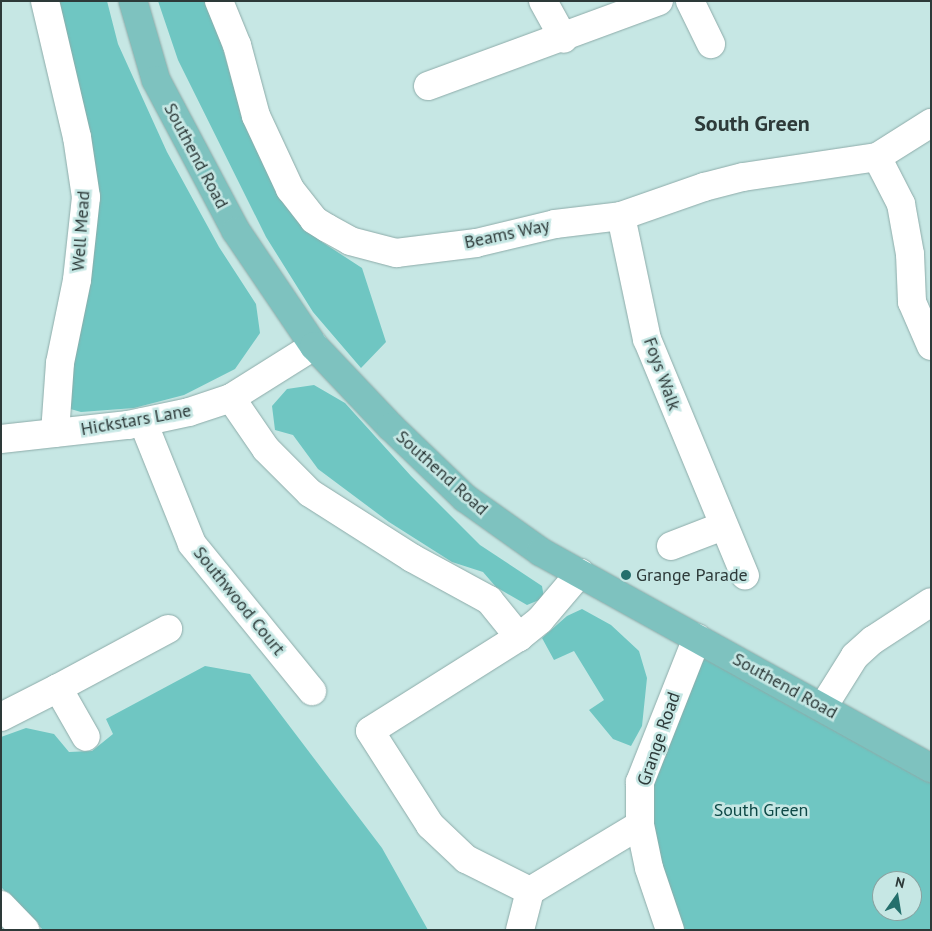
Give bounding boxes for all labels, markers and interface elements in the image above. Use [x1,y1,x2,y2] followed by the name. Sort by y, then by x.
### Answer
[159,100,233,212] street label: Southend Road
[694,111,810,137] district label: South Green
[67,190,95,272] street label: Well Mead
[462,214,552,254] street label: Beams Way
[639,334,685,414] street label: Foys Walk
[79,400,193,440] street label: Hickstars Lane
[392,426,492,520] street label: Southend Road
[189,542,289,660] street label: Southwood Court
[636,564,748,586] place label: Grange Parade
[620,569,632,581] marker: Grange Parade
[729,648,841,724] street label: Southend Road
[633,689,685,789] street label: Grange Road
[714,799,808,821] park label: South Green
[872,871,922,921] north arrow
[894,873,907,892] text: N

